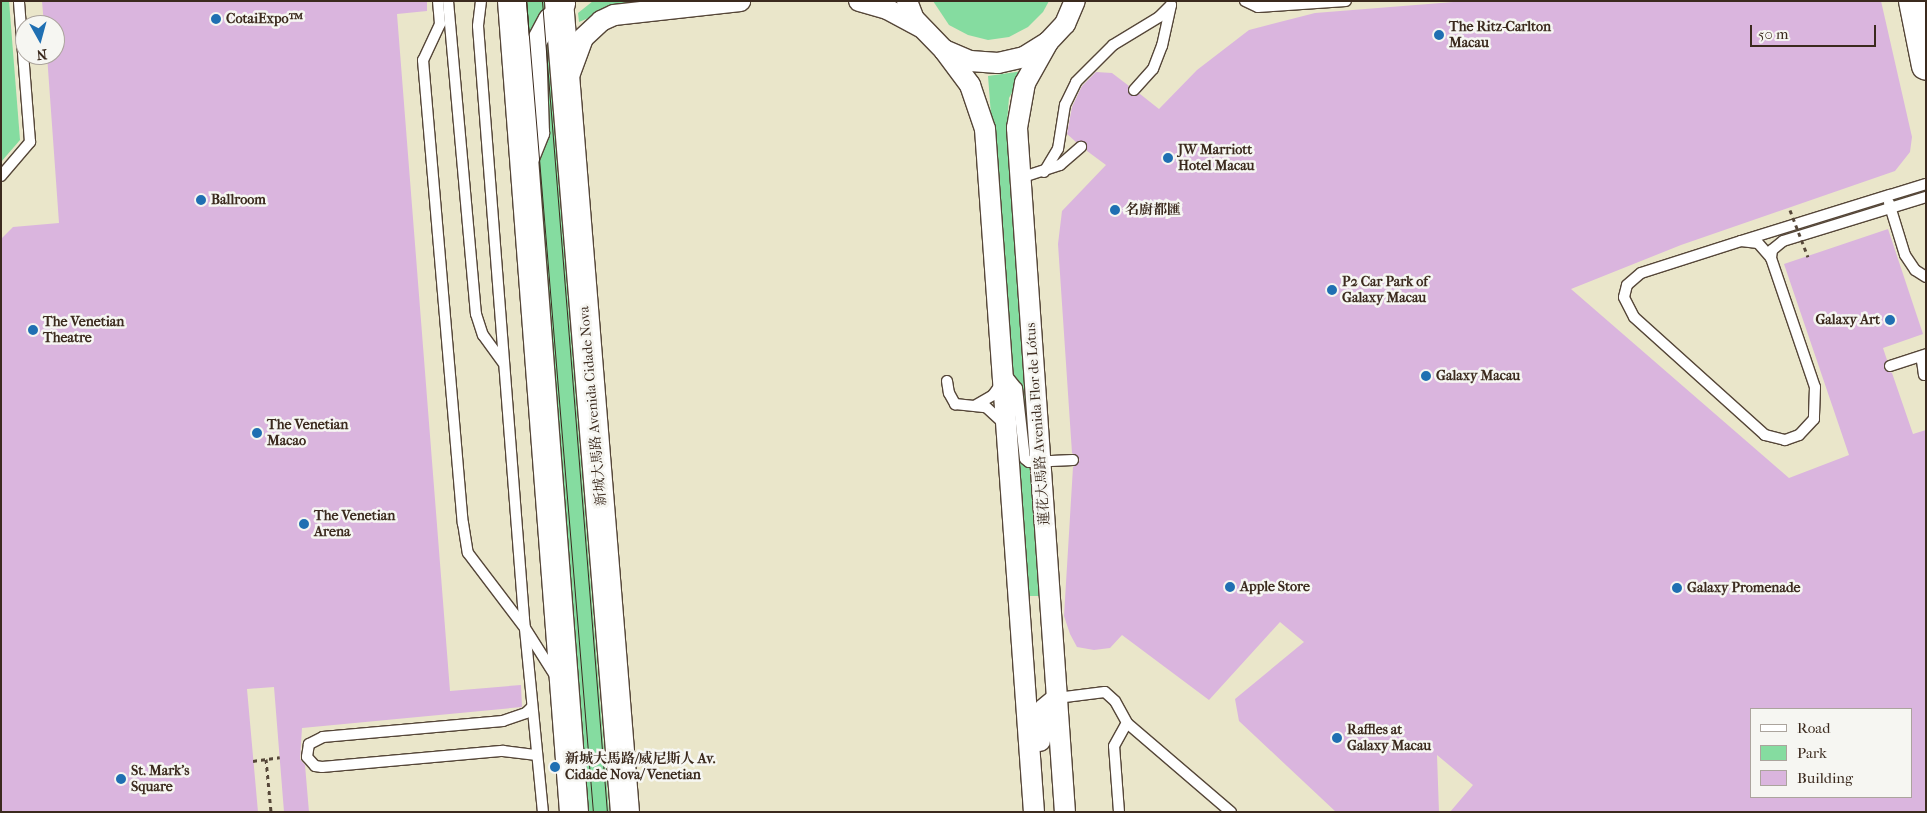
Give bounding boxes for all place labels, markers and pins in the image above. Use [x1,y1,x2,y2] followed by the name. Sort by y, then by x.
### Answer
[226,11,303,27] place label: CotaiExpo™
[210,13,222,25] marker: CotaiExpo™
[1449,19,1551,52] place label: The Ritz-Carlton Macau
[1433,29,1445,41] marker: The Ritz-Carlton Macau
[1178,142,1254,174] place label: JW Marriott Hotel Macau
[1162,152,1174,164] marker: JW Marriott Hotel Macau
[211,192,266,208] place label: Ballroom
[195,194,207,206] marker: Ballroom
[1125,202,1181,218] place label: 名廚都匯
[1109,204,1121,216] marker: 名廚都匯
[1342,274,1428,306] place label: P2 Car Park of Galaxy Macau
[1326,284,1338,296] marker: P2 Car Park of Galaxy Macau
[1815,312,1880,328] place label: Galaxy Art
[43,314,124,347] place label: The Venetian Theatre
[1884,314,1896,326] marker: Galaxy Art
[27,324,39,336] marker: The Venetian Theatre
[1436,368,1520,384] place label: Galaxy Macau
[1420,370,1432,382] marker: Galaxy Macau
[267,417,348,450] place label: The Venetian Macao
[251,427,263,439] marker: The Venetian Macao
[314,508,395,540] place label: The Venetian Arena
[298,518,310,530] marker: The Venetian Arena
[1240,579,1310,595] place label: Apple Store
[1687,580,1800,596] place label: Galaxy Promenade
[1224,581,1236,593] marker: Apple Store
[1671,582,1683,594] marker: Galaxy Promenade
[1347,722,1431,754] place label: Raffles at Galaxy Macau
[1331,732,1343,744] marker: Raffles at Galaxy Macau
[565,751,715,784] place label: 新城大馬路/威尼斯人 Av. Cidade Nova/ Venetian
[549,761,561,773] marker: 新城大馬路/威尼斯人 Av. Cidade Nova/ Venetian
[131,763,189,796] place label: St. Mark's Square
[115,773,127,785] marker: St. Mark's Square

